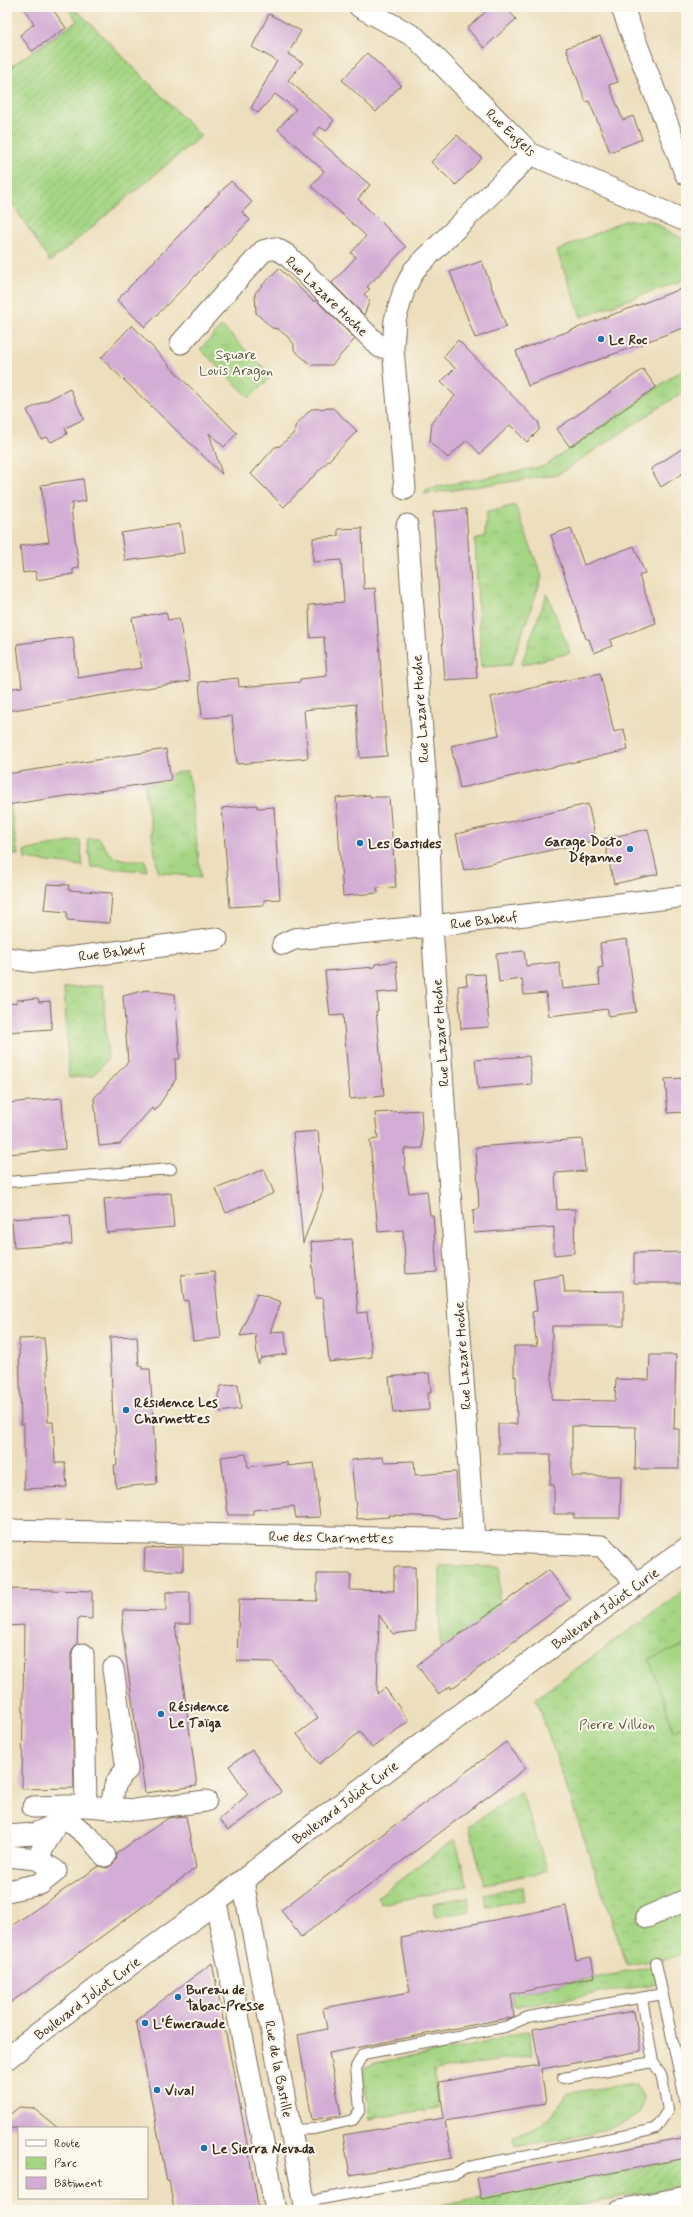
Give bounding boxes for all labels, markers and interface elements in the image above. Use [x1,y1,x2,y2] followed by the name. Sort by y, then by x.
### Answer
[480,105,539,162] street label: Rue Engels
[281,253,372,341] street label: Rue Lazare Hoche
[609,331,648,349] place label: Le Roc
[596,334,606,344] marker: Le Roc
[199,346,273,381] park label: Square Louis Aragon
[408,654,434,764] street label: Rue Lazare Hoche
[544,833,622,867] place label: Garage Docto Dépanne
[368,835,442,853] place label: Les Bastides
[355,838,365,848] marker: Les Bastides
[625,844,635,854] marker: Garage Docto Dépanne
[449,908,519,934] street label: Rue Babeuf
[77,940,147,966] street label: Rue Babeuf
[428,978,454,1088] street label: Rue Lazare Hoche
[450,1301,476,1411] street label: Rue Lazare Hoche
[134,1394,218,1428] place label: Résidence Les Charmettes
[121,1405,131,1415] marker: Résidence Les Charmettes
[268,1528,394,1548] street label: Rue des Charmettes
[548,1564,663,1654] street label: Boulevard Joliot Curie
[169,1698,230,1733] place label: Résidence Le Taïga
[156,1709,166,1719] marker: Résidence Le Taïga
[579,1716,655,1734] park label: Pierre Villion
[289,1757,402,1849] street label: Boulevard Joliot Curie
[31,1953,144,2045] street label: Boulevard Joliot Curie
[186,1981,264,2015] place label: Bureau de Tabac-Presse
[173,1992,183,2002] marker: Bureau de Tabac-Presse
[153,2015,225,2033] place label: L'Émeraude
[140,2018,150,2028] marker: L'Émeraude
[260,2019,296,2119] street label: Rue de la Bastille
[165,2082,194,2100] place label: Vival
[152,2085,162,2095] marker: Vival
[18,2127,148,2199] legend
[54,2136,80,2152] text: Route
[212,2140,315,2158] place label: Le Sierra Nevada
[199,2143,209,2153] marker: Le Sierra Nevada
[54,2156,77,2172] text: Parc
[54,2176,103,2192] text: Bâtiment

